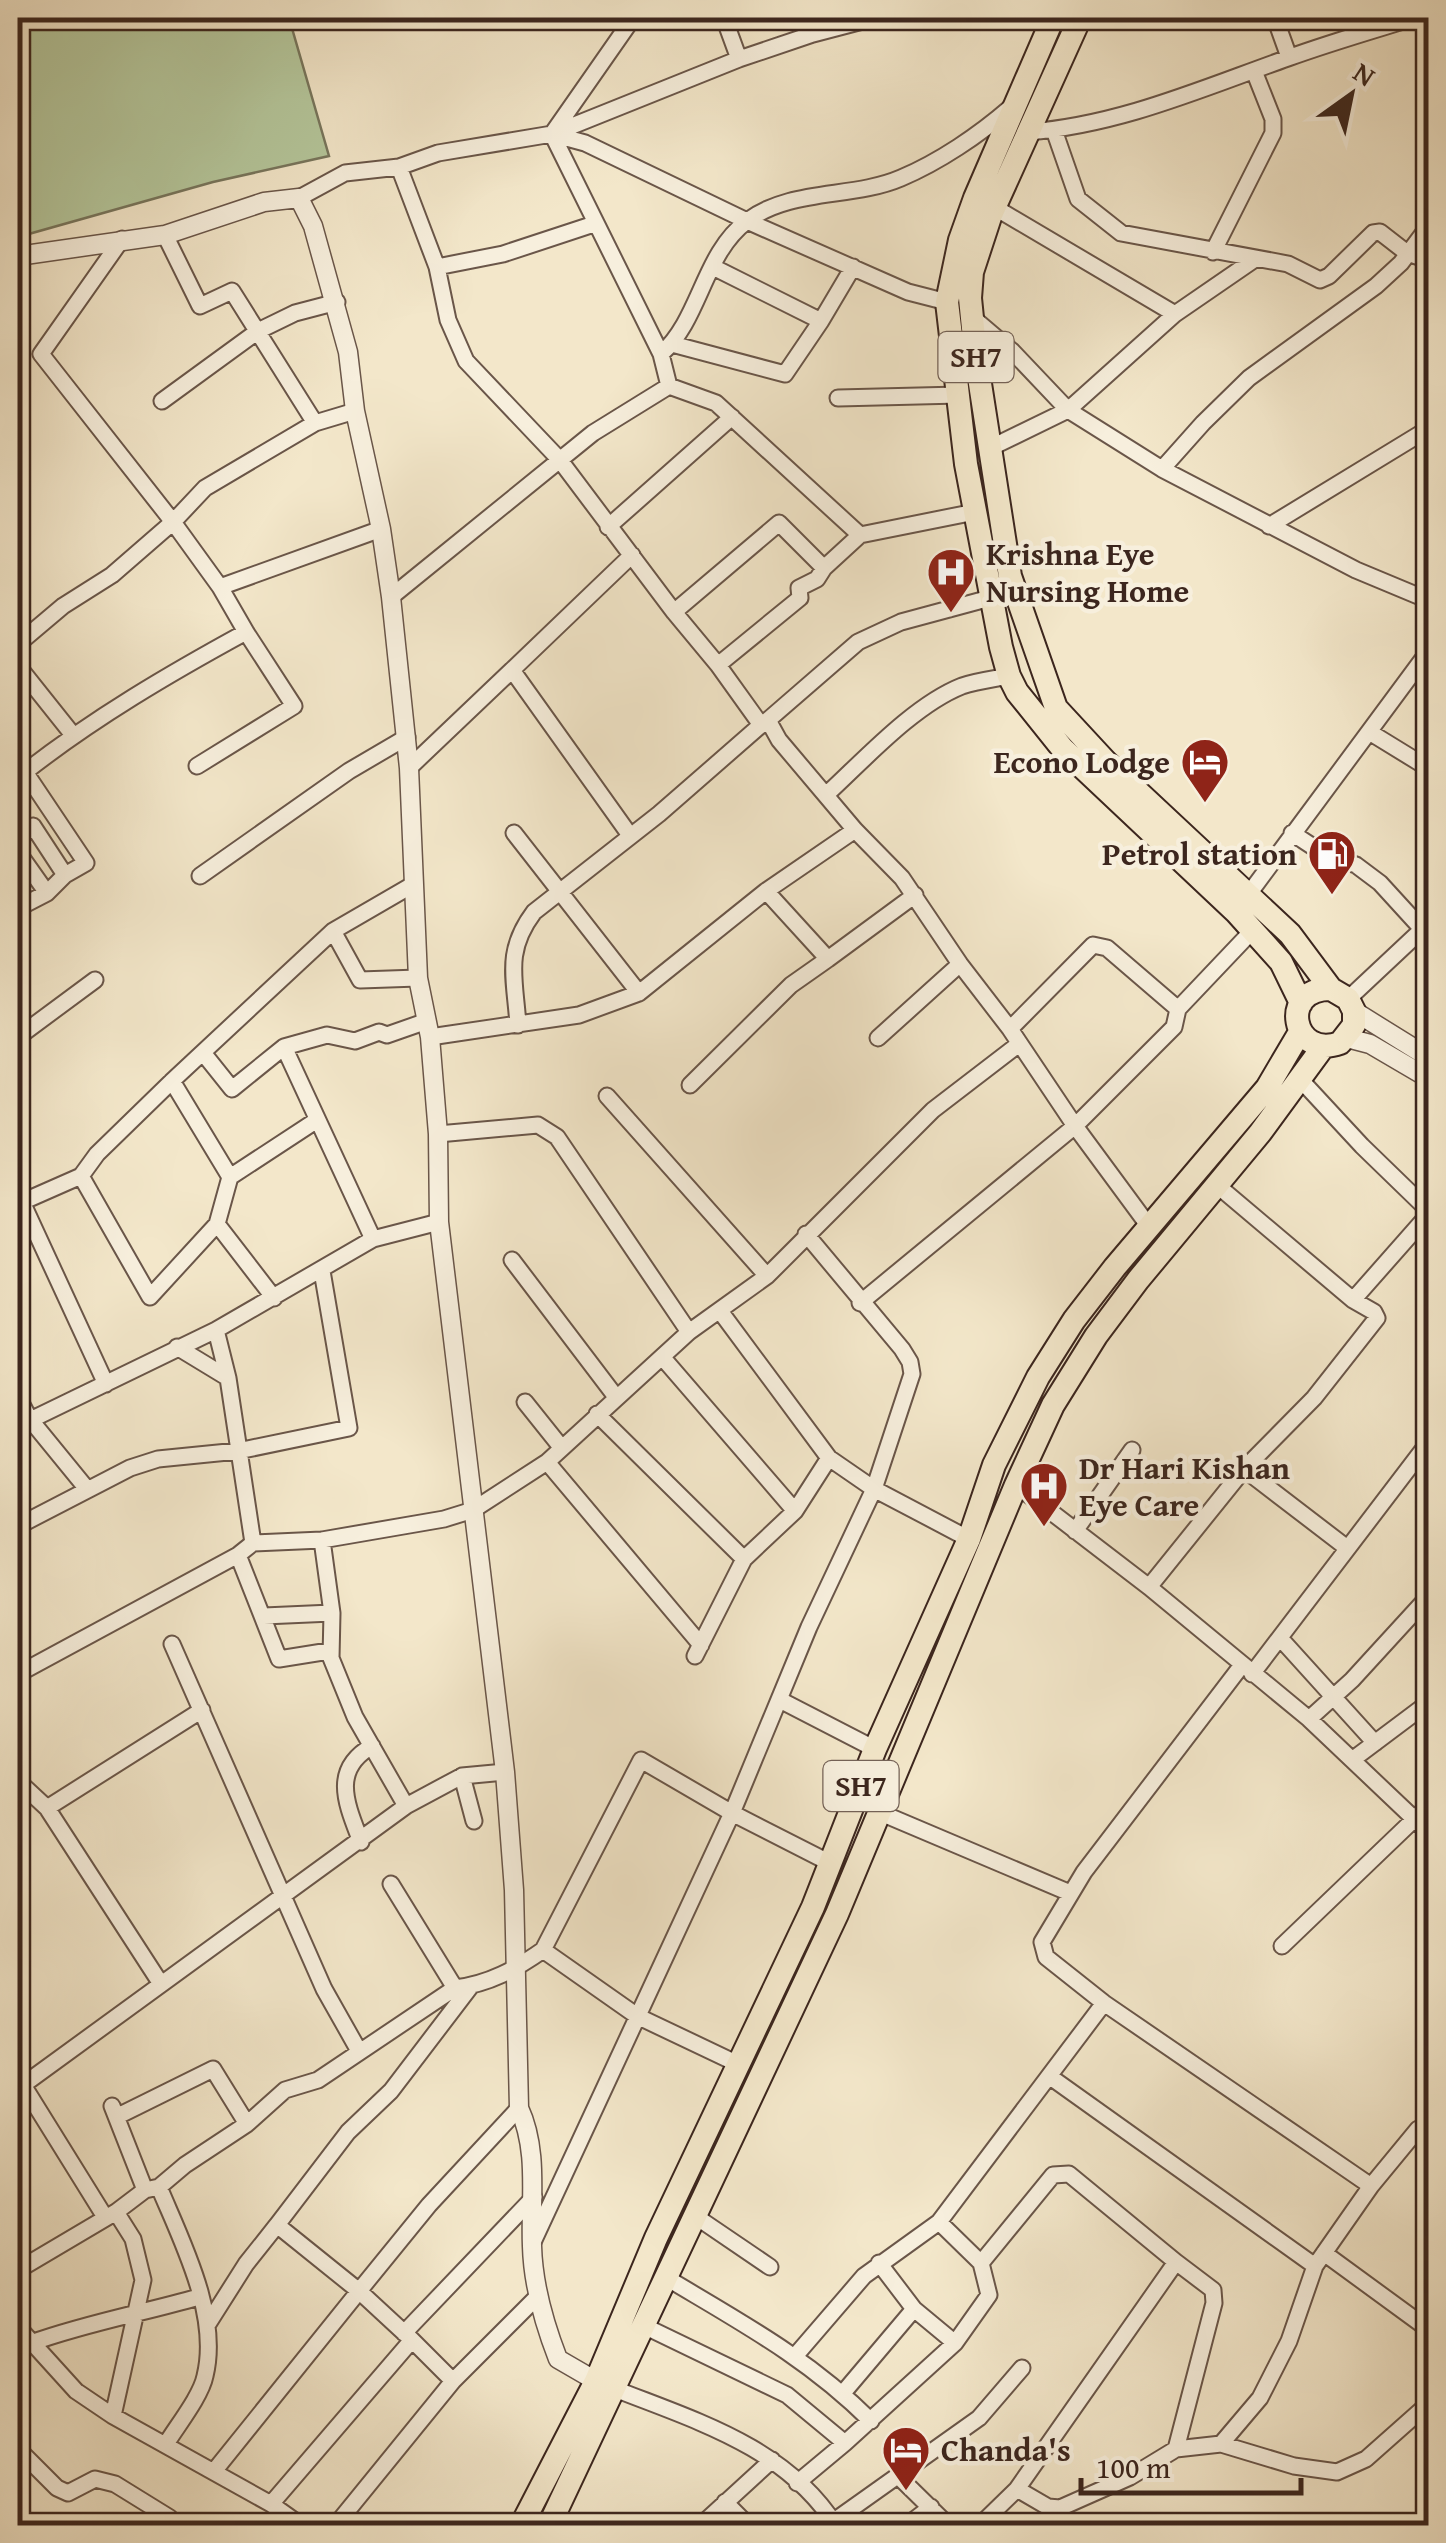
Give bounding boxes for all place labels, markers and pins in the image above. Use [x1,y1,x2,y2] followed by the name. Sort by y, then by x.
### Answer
[986,530,1189,614] place label: Krishna Eye Nursing Home
[925,546,977,614] hospital icon: Krishna Eye Nursing Home
[1179,736,1231,804] hotel icon: Econo Lodge
[993,738,1170,785] place label: Econo Lodge
[1306,828,1358,896] fuel station icon: Petrol station
[1102,830,1297,877] place label: Petrol station
[1079,1444,1290,1528] place label: Dr Hari Kishan Eye Care
[1018,1460,1070,1528] hospital icon: Dr Hari Kishan Eye Care
[880,2424,932,2492] hotel icon: Chanda's
[941,2426,1071,2473] place label: Chanda's

